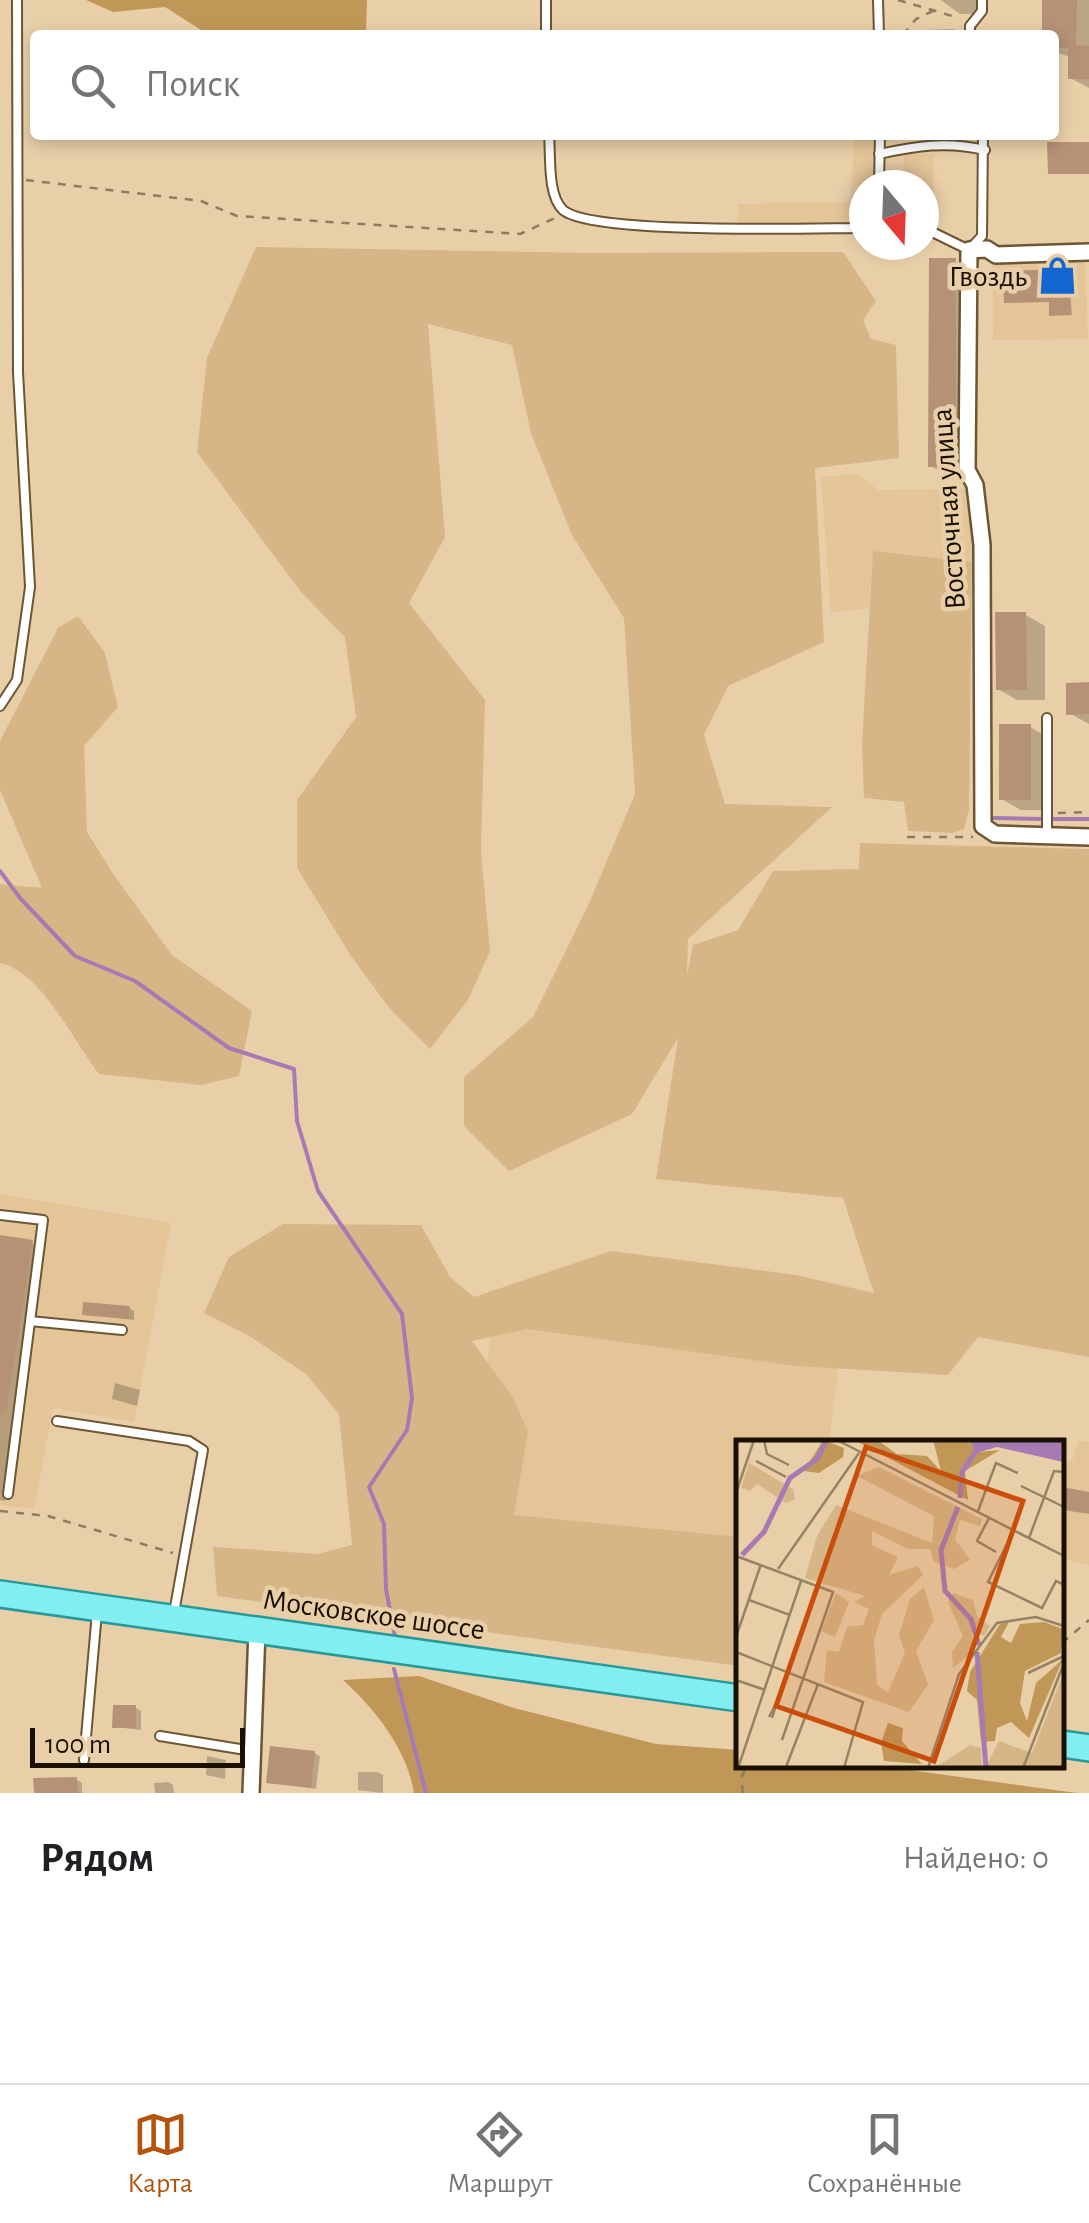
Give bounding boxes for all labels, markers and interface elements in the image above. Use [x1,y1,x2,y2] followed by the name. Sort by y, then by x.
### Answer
[30,30,1059,140] search box
[65,58,120,113] icon: search
[145,66,240,104] text: Поиск
[849,170,939,260] north arrow
[1036,255,1078,297] shop icon: Гвоздь
[949,262,1027,292] place label: Гвоздь
[927,407,971,611] street label: Восточная улица
[736,1440,1064,1768] inset map
[261,1585,487,1645] street label: Московское шоссе
[30,1723,245,1768] scale bar
[45,1731,111,1759] text: 100 m
[40,1837,154,1879] text: Рядом
[903,1842,1049,1874] text: Найдено: 0
[127,2107,193,2201] tab: Карта
[447,2107,553,2201] tab: Маршрут
[807,2107,962,2201] tab: Сохранённые

